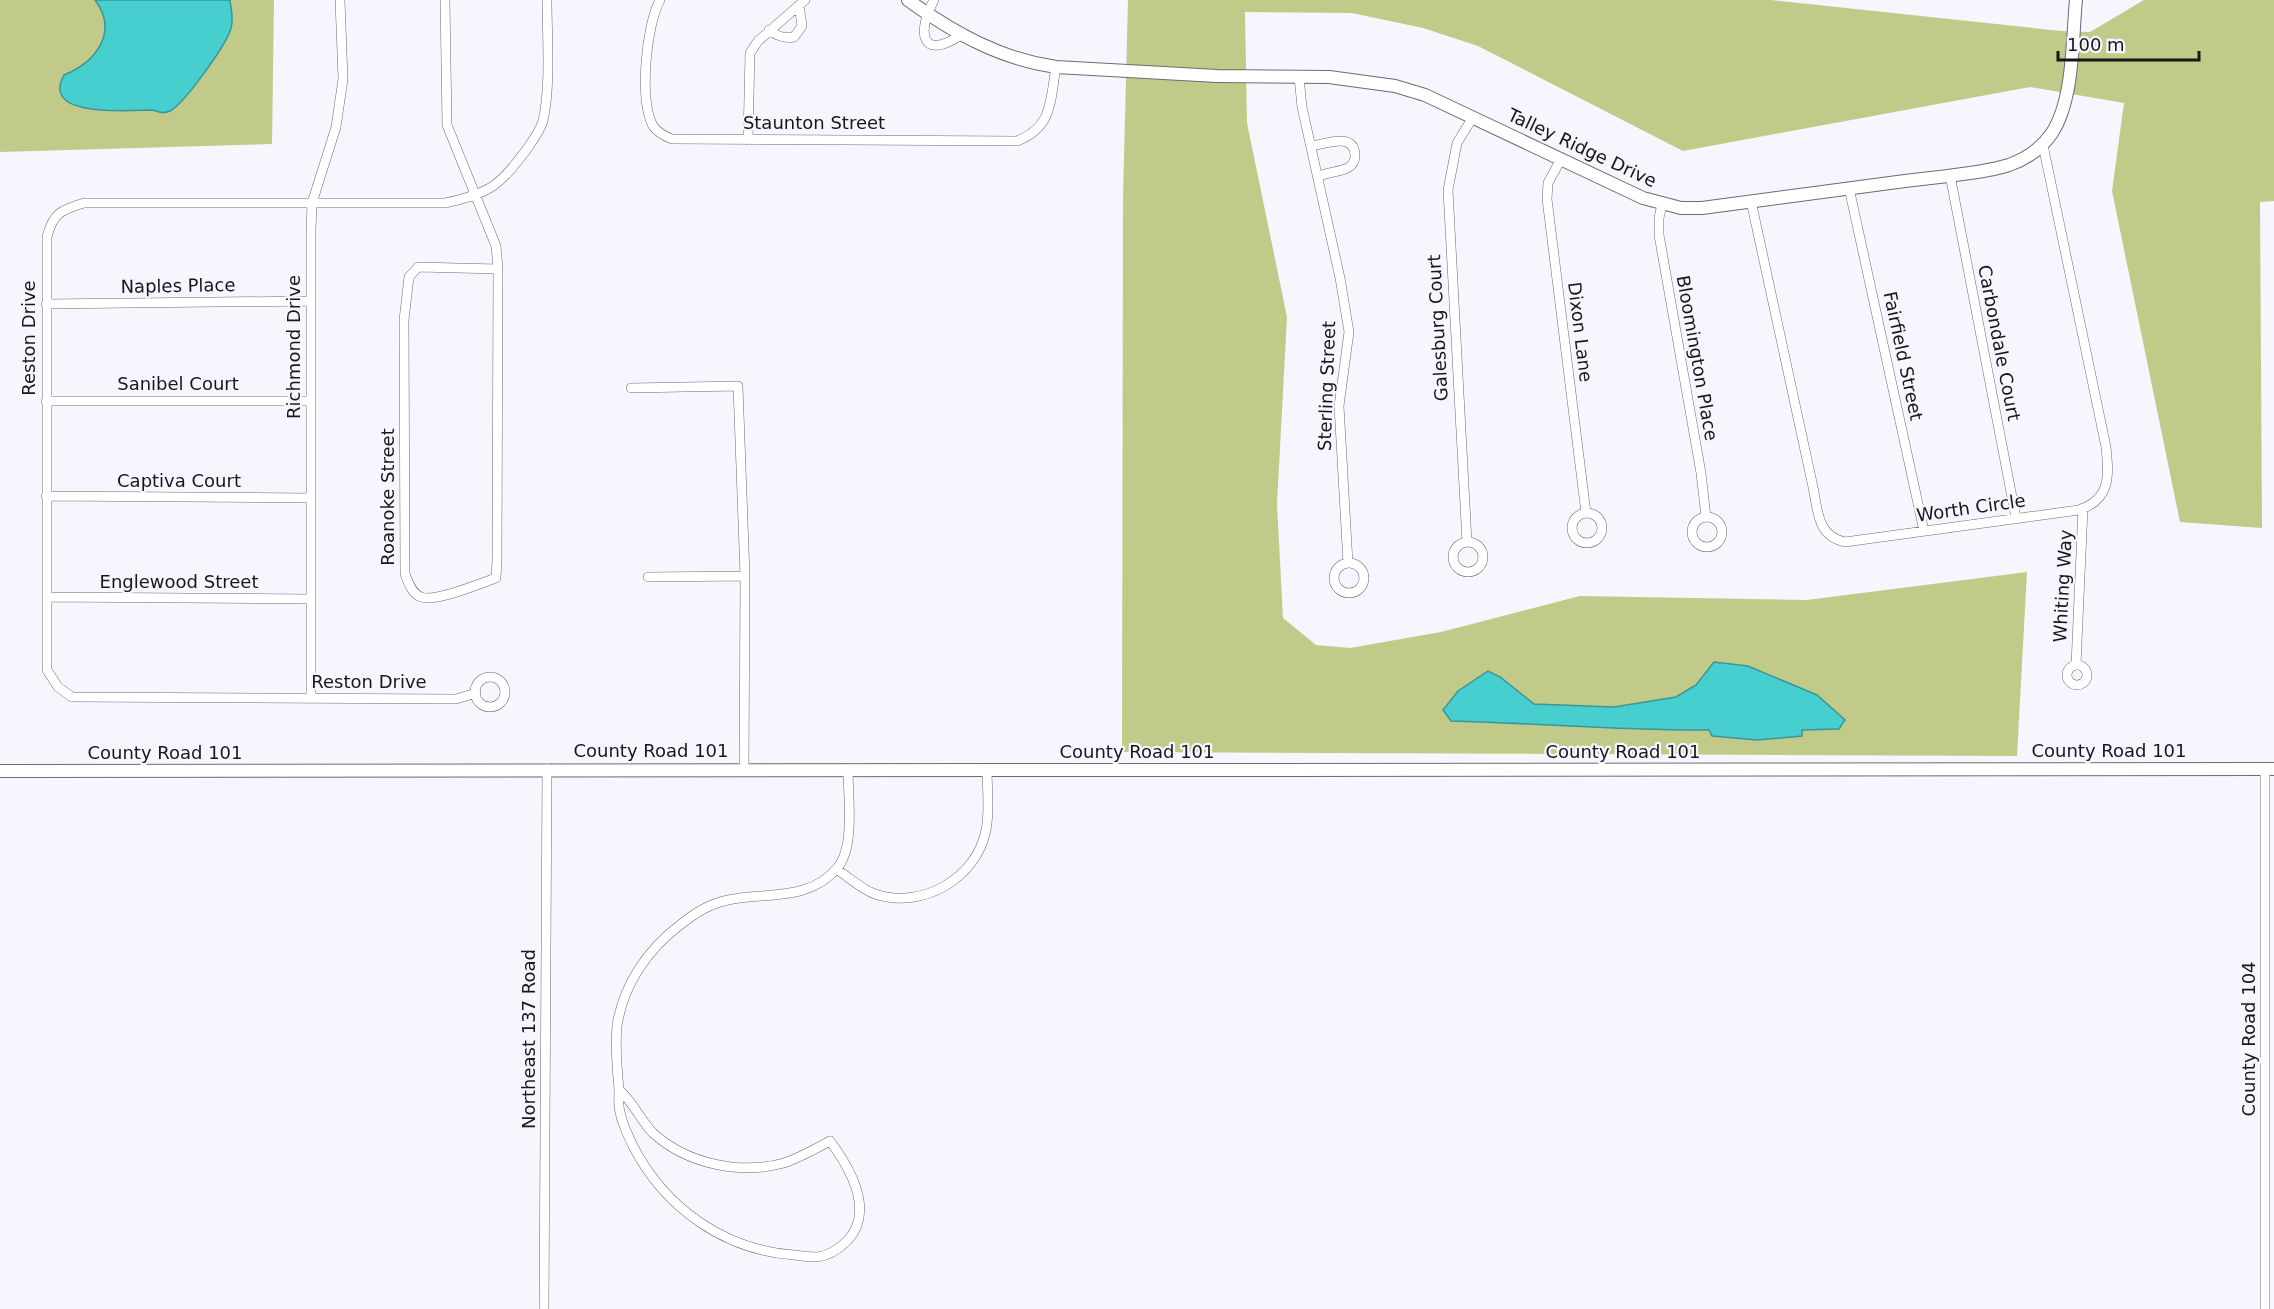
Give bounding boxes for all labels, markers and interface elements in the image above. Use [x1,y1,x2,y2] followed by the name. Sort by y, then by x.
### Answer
[2058,24,2199,62] scale bar
[2067,34,2125,55] text: 100 m
[1504,103,1660,191] street label: Talley Ridge Drive
[743,112,885,133] street label: Staunton Street
[1423,254,1452,402] street label: Galesburg Court
[1974,263,2025,423] street label: Carbondale Court
[1673,273,1722,442] street label: Bloomington Place
[120,274,236,297] street label: Naples Place
[283,275,304,419] street label: Richmond Drive
[18,280,39,396] street label: Reston Drive
[1564,281,1597,383] street label: Dixon Lane
[1880,289,1927,422] street label: Fairfield Street
[1314,321,1339,451] street label: Sterling Street
[117,373,239,394] street label: Sanibel Court
[377,428,398,566] street label: Roanoke Street
[117,470,241,491] street label: Captiva Court
[1915,489,2027,526] street label: Worth Circle
[2049,529,2076,643] street label: Whiting Way
[100,571,258,592] street label: Englewood Street
[311,671,427,692] street label: Reston Drive
[573,740,729,761] street label: County Road 101
[2031,740,2187,761] street label: County Road 101
[1059,741,1215,762] street label: County Road 101
[1545,741,1701,762] street label: County Road 101
[87,742,243,763] street label: County Road 101
[518,949,539,1129] street label: Northeast 137 Road
[2238,961,2259,1117] street label: County Road 104

